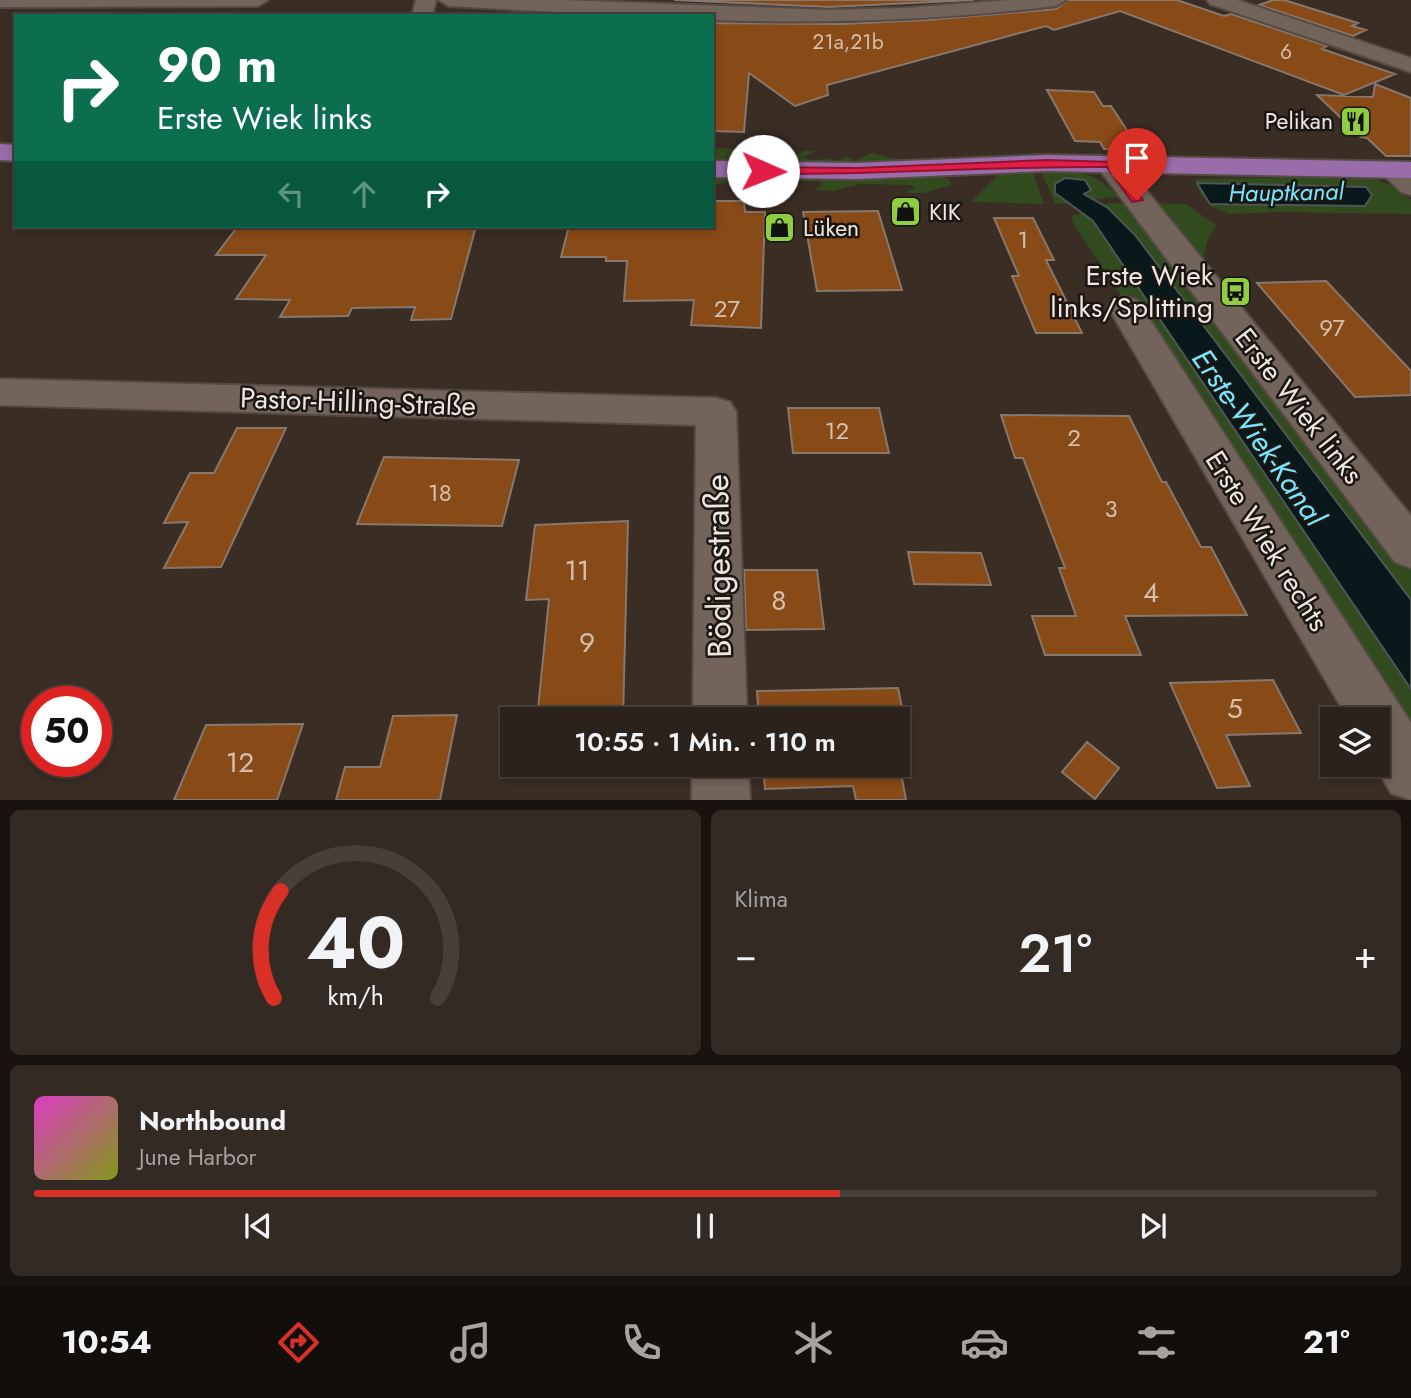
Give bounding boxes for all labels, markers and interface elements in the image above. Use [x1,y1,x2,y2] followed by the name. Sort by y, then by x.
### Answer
[812,27,884,57] house number: 21a,21b
[157,30,277,100] text: 90 m
[1280,37,1292,67] house number: 6
[42,42,133,133] icon: right
[157,95,372,141] text: Erste Wiek links
[1265,104,1333,138] place label: Pelikan
[1339,104,1373,138] restaurant icon: Pelikan
[1107,128,1167,200] pin
[726,134,800,208] position arrow
[1118,139,1156,177] icon: arrive
[1228,173,1346,211] water label: Hauptkanal
[272,175,310,213] icon: left
[345,175,383,213] icon: ahead
[418,175,456,213] icon: right
[889,195,923,229] shop icon: KIK
[929,195,961,229] place label: KIK
[763,211,797,245] shop icon: Lüken
[803,211,859,245] place label: Lüken
[1018,222,1028,257] house number: 1
[1050,255,1214,328] place label: Erste Wiek links/Splitting
[1219,274,1253,308] bus stop icon: Erste Wiek links/Splitting
[714,291,741,326] house number: 27
[1319,310,1345,345] house number: 97
[1225,319,1373,493] street label: Erste Wiek links
[1182,340,1337,535] water label: Erste-Wiek-Kanal
[239,377,477,427] street label: Pastor-Hilling-Straße
[825,413,849,448] house number: 12
[1067,420,1081,455] house number: 2
[1195,443,1339,639] street label: Erste Wiek rechts
[693,474,743,658] street label: Bödigestraße
[428,475,452,510] house number: 18
[1104,491,1118,526] house number: 3
[564,550,590,591] house number: 11
[1143,572,1159,613] house number: 4
[771,580,787,621] house number: 8
[579,622,595,663] house number: 9
[21,686,112,777] speed limit sign: 50
[1227,688,1243,729] house number: 5
[1320,707,1390,777] map controls
[1320,707,1390,777] button: layers
[574,723,836,761] text: 10:55 · 1 Min. · 110 m
[226,742,254,783] house number: 12
[735,882,788,916] text: Klima
[306,891,405,996] text: 40
[1019,916,1092,992] text: 21°
[735,927,757,982] text: −
[1354,927,1377,982] text: +
[327,978,384,1014] text: km/h
[139,1102,286,1140] text: Northbound
[139,1140,256,1174] text: June Harbor
[239,1207,277,1245] icon: previous
[686,1207,724,1245] icon: pause
[1134,1207,1172,1245] icon: next
[274,1318,323,1367] icon: directions
[446,1318,495,1367] icon: music
[617,1318,666,1367] icon: phone
[789,1318,838,1367] icon: climate
[960,1318,1009,1367] icon: car
[1132,1318,1181,1367] icon: filters
[61,1319,152,1365] text: 10:54
[1303,1319,1350,1365] text: 21°

